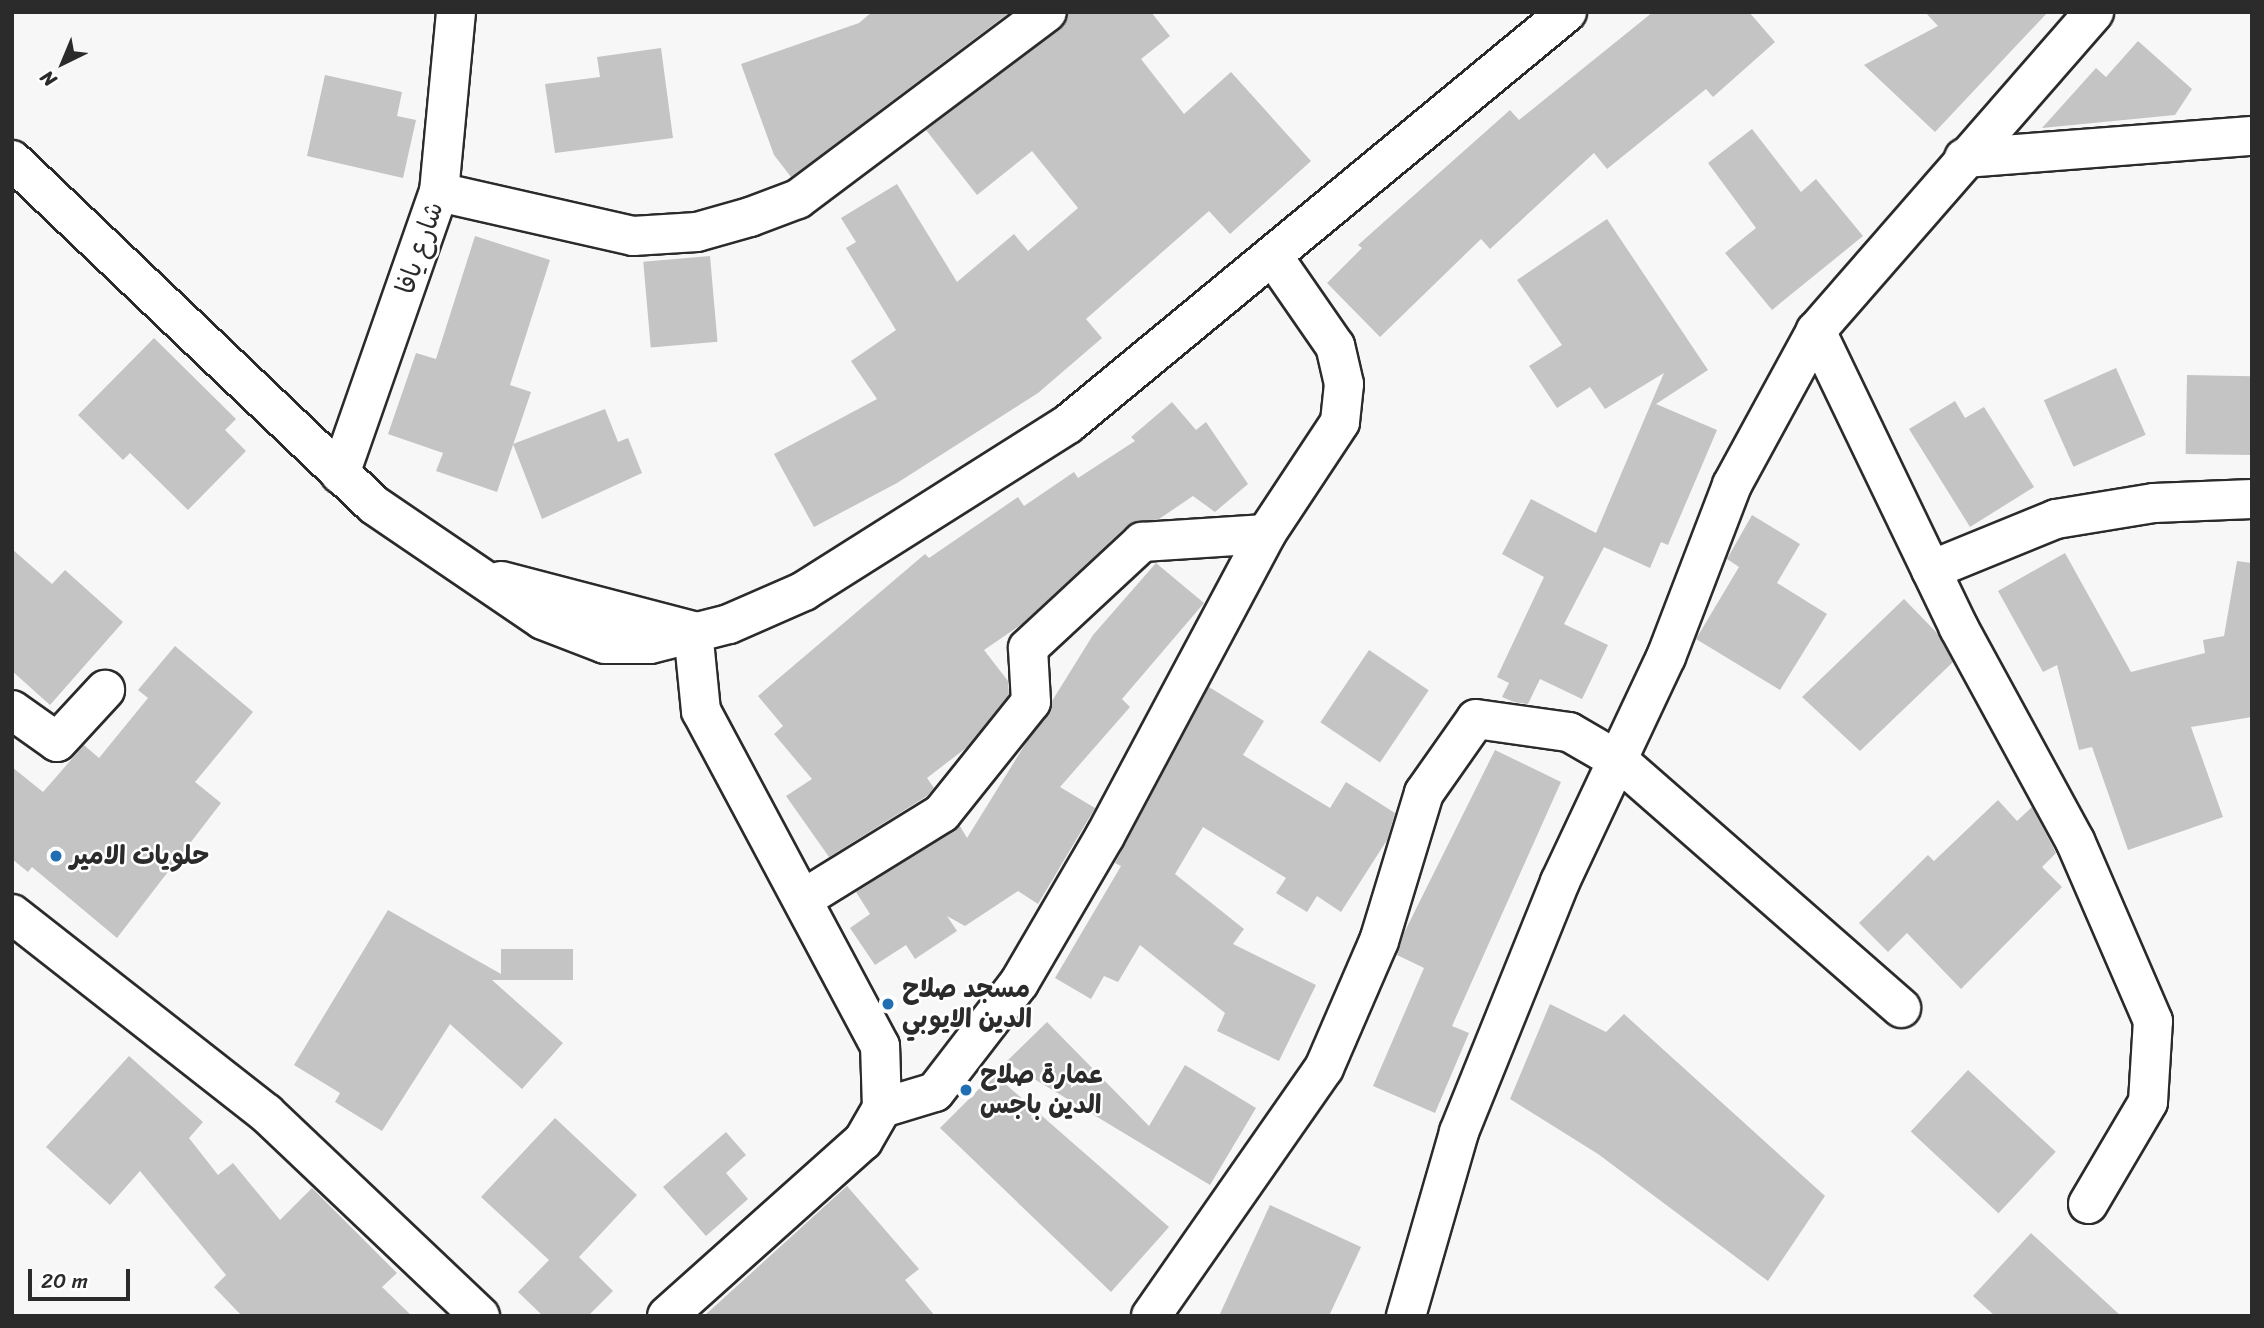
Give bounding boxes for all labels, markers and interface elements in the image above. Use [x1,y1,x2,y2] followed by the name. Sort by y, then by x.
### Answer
[28,28,98,98] north arrow
[32,62,64,95] text: N
[390,198,450,298] street label: شارع يافا
[70,840,209,872] place label: حلويات الامير
[48,848,64,864] marker: حلويات الامير
[902,973,1032,1034] place label: مسجد صلاح الدين الايوبي
[880,996,896,1012] marker: مسجد صلاح الدين الايوبي
[980,1059,1104,1120] place label: عمارة صلاح الدين باجس
[958,1082,974,1098] marker: عمارة صلاح الدين باجس
[32,1254,133,1298] scale bar
[41,1262,88,1300] text: 20 m

